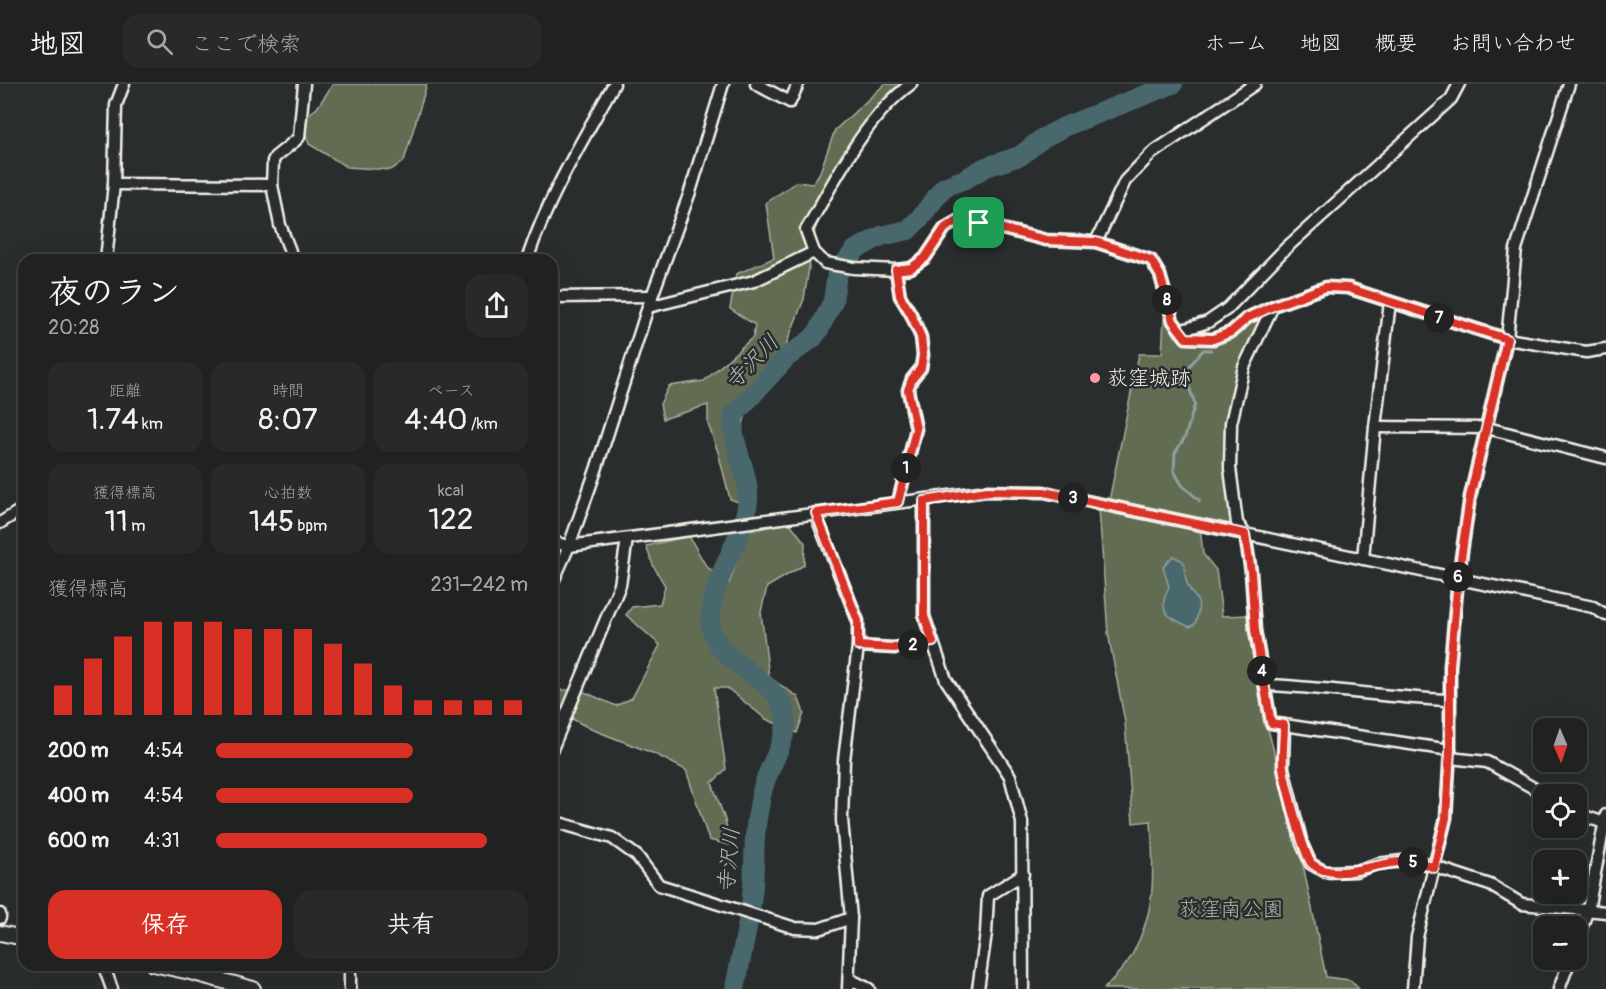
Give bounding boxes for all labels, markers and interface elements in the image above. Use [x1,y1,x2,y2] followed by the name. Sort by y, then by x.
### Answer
[122,14,542,68] search box
[143,25,176,58] icon: search
[30,27,86,62] text: 地図
[191,30,301,58] text: ここで検索
[1205,30,1267,57] text: ホーム
[1300,30,1342,57] text: 地図
[1375,30,1417,57] text: 概要
[1450,30,1576,57] text: お問い合わせ
[953,197,1004,248] pin
[962,206,995,239] icon: arrive
[48,272,180,313] text: 夜のラン
[465,274,528,337] button: share
[1152,285,1182,315] pin: 8
[1163,290,1171,310] text: 8
[1424,303,1454,333] pin: 7
[1435,308,1443,328] text: 7
[48,315,99,340] text: 20:28
[719,329,785,395] water label: 寺沢川
[1107,365,1191,392] place label: 荻窪城跡
[1088,371,1102,385] marker: 荻窪城跡
[109,381,141,401] text: 距離
[272,381,304,401] text: 時間
[427,381,475,401] text: ペース
[87,401,139,438] text: 1.74
[258,401,318,438] text: 8:07
[404,401,468,438] text: 4:40
[139,414,163,434] text: km
[468,414,498,434] text: /km
[891,453,921,483] pin: 1
[903,458,909,478] text: 1
[438,481,464,501] text: kcal
[93,483,157,503] text: 獲得標高
[264,483,312,503] text: 心拍数
[1058,483,1088,513] pin: 3
[1069,488,1077,508] text: 3
[428,501,474,538] text: 122
[104,503,128,540] text: 11
[249,503,294,540] text: 145
[128,516,146,536] text: m
[294,516,327,536] text: bpm
[1443,562,1473,592] pin: 6
[1453,567,1463,587] text: 6
[431,572,528,597] text: 231–242 m
[48,576,128,601] text: 獲得標高
[898,630,928,660] pin: 2
[909,635,917,655] text: 2
[1247,656,1277,686] pin: 4
[1257,661,1267,681] text: 4
[1533,718,1587,772] north arrow
[1533,718,1587,970] map controls
[48,738,109,763] text: 200 m
[144,738,183,763] text: 4:54
[48,783,109,808] text: 400 m
[144,783,183,808] text: 4:54
[1533,784,1587,838] button: locate
[712,826,746,894] water label: 寺沢川
[48,828,109,853] text: 600 m
[144,828,180,853] text: 4:31
[1398,847,1428,877] pin: 5
[1533,850,1587,904] button: +
[1409,852,1417,872] text: 5
[48,890,282,959] button: 保存
[294,890,528,959] button: 共有
[1179,896,1284,923] park label: 荻窪南公園
[1533,916,1587,970] button: −

